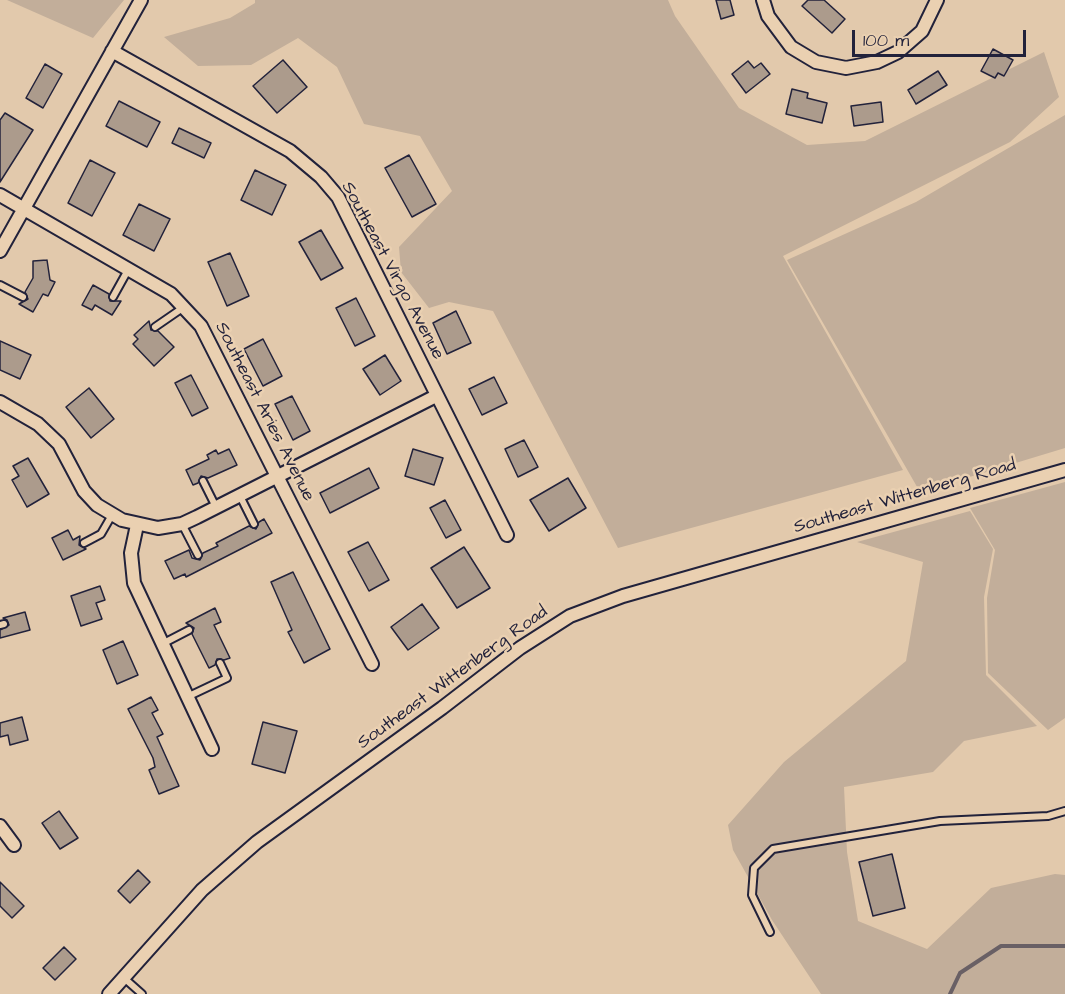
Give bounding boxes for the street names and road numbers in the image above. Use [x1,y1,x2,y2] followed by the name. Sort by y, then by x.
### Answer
[336,178,448,364] street label: Southeast Virgo Avenue
[209,319,319,505] street label: Southeast Aries Avenue
[791,455,1019,539] street label: Southeast Wittenberg Road
[354,602,552,754] street label: Southeast Wittenberg Road

